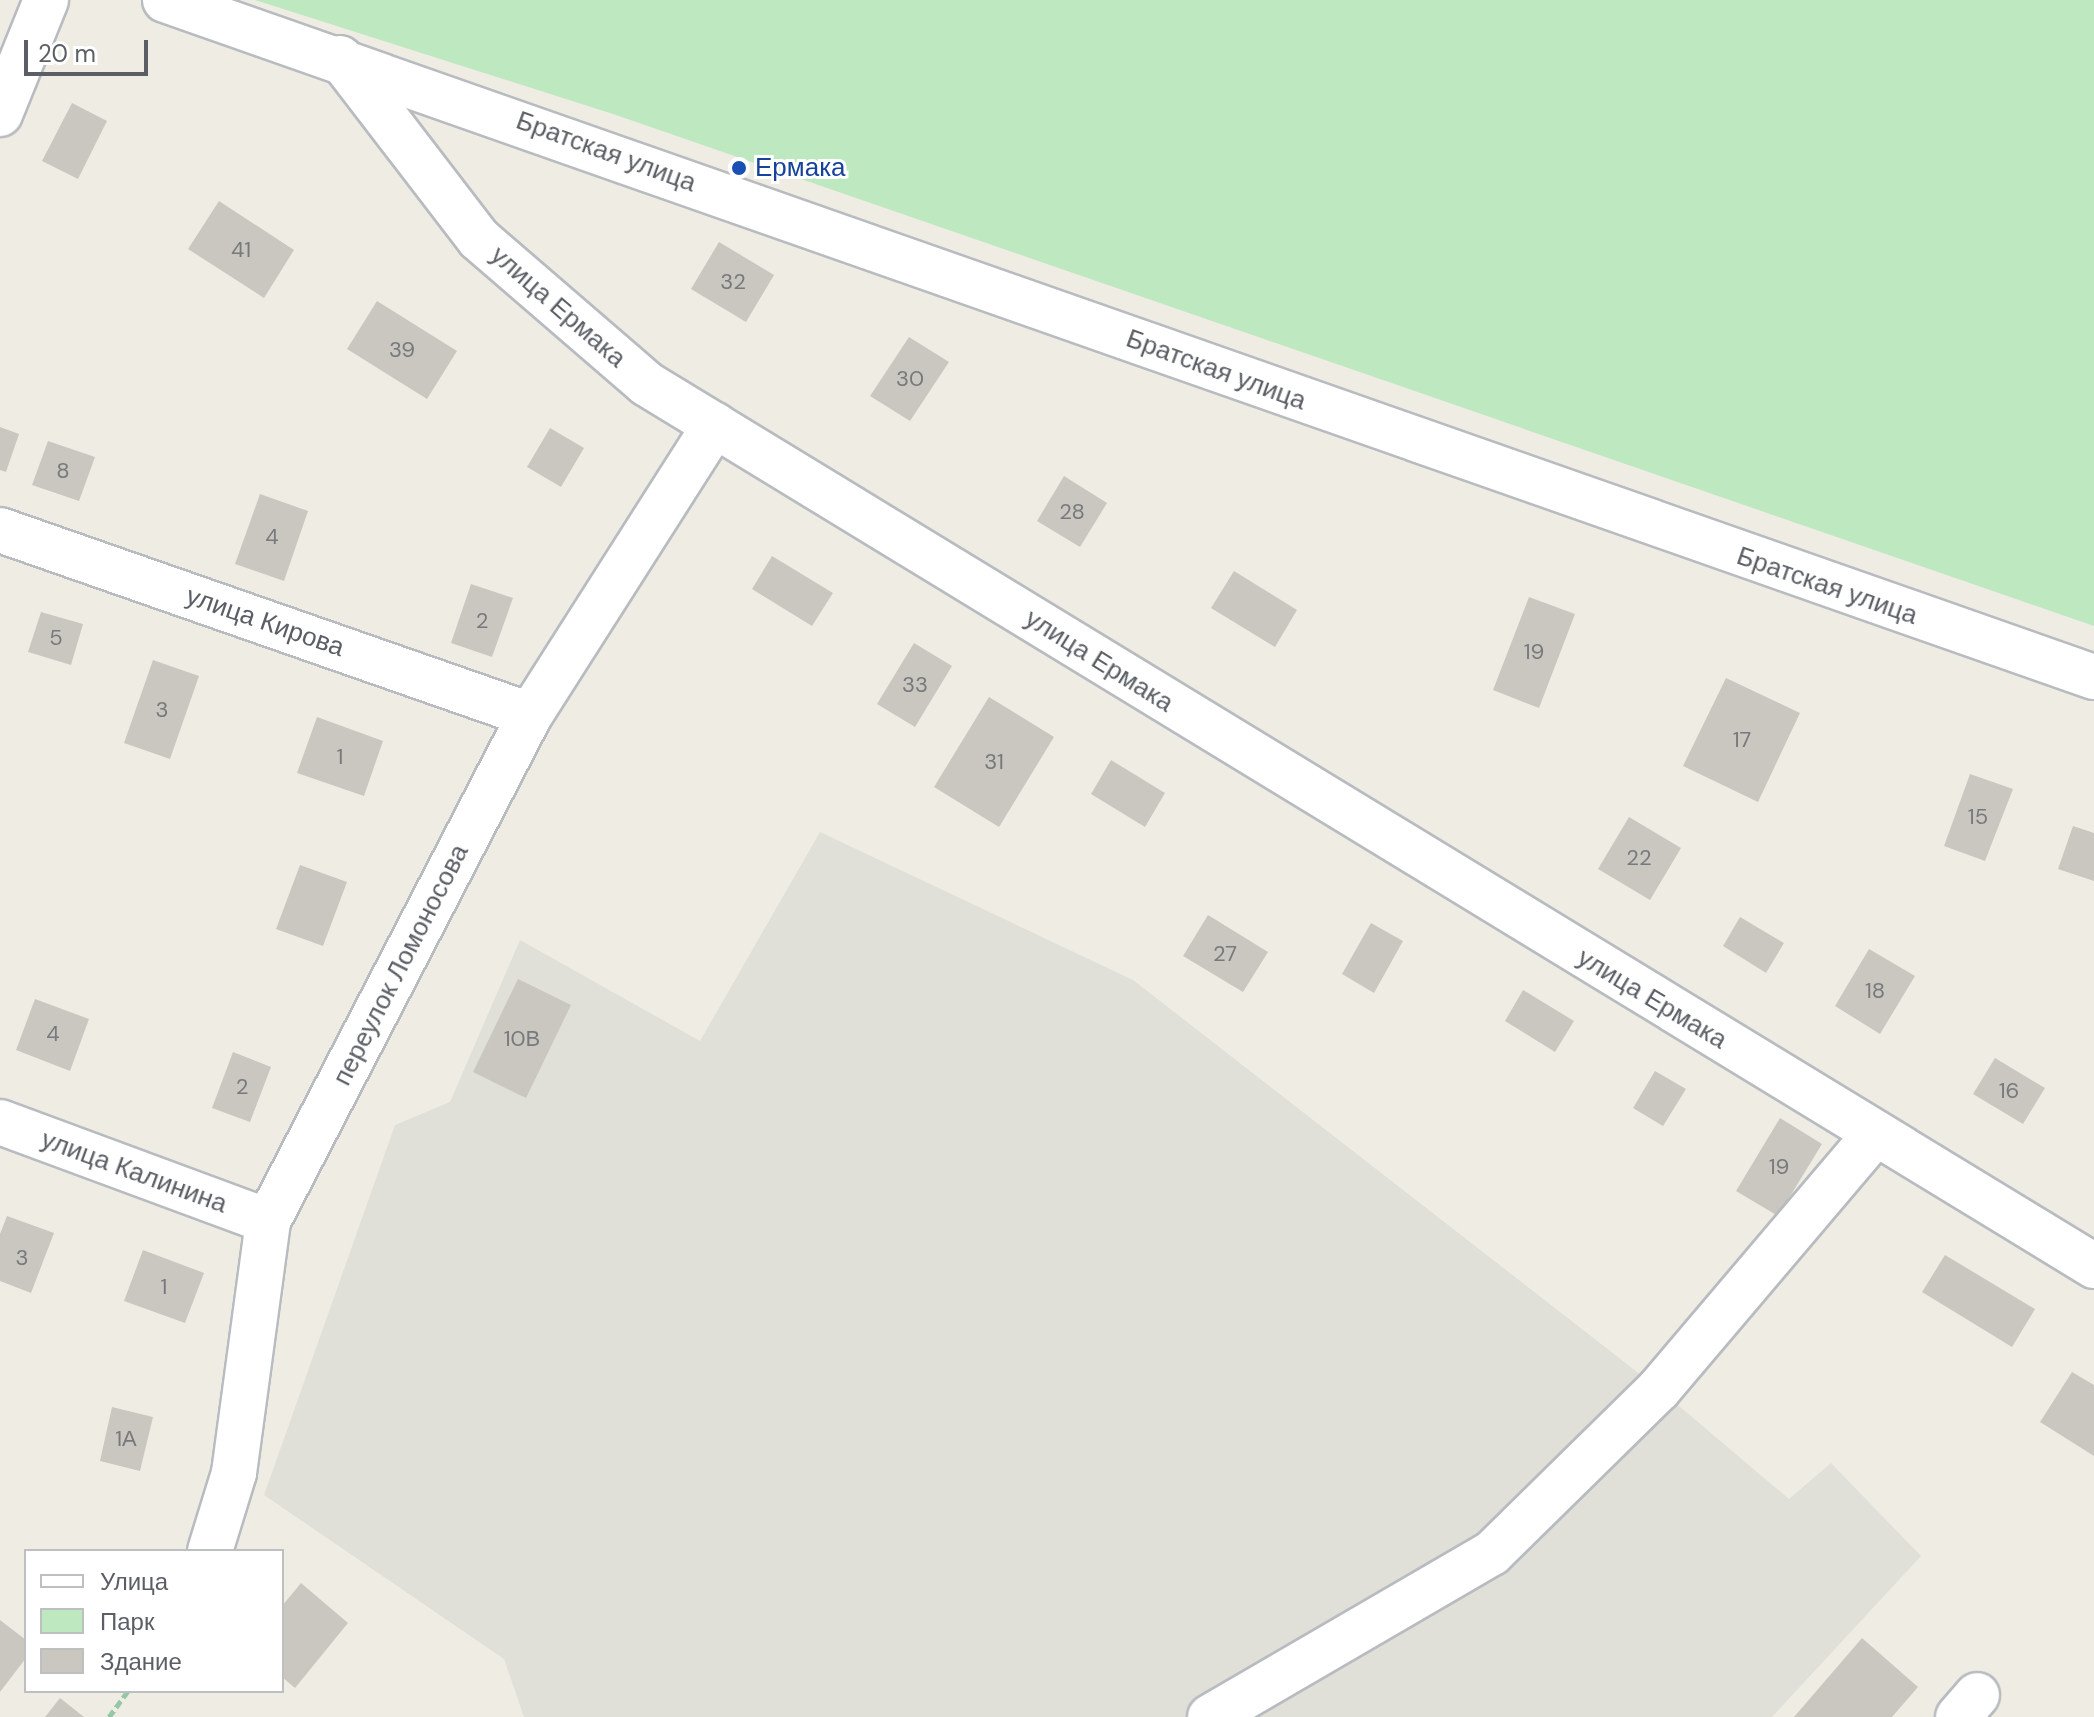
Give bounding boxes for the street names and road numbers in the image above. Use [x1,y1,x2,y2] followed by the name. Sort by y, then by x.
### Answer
[512,105,700,199] street label: Братская улица
[484,240,632,374] street label: улица Ермака
[1122,323,1310,417] street label: Братская улица
[1733,540,1921,632] street label: Братская улица
[182,580,348,664] street label: улица Кирова
[1019,603,1179,719] street label: улица Ермака
[327,839,475,1091] street label: переулок Ломоносова
[1572,942,1732,1056] street label: улица Ермака
[37,1124,231,1220] street label: улица Калинина

